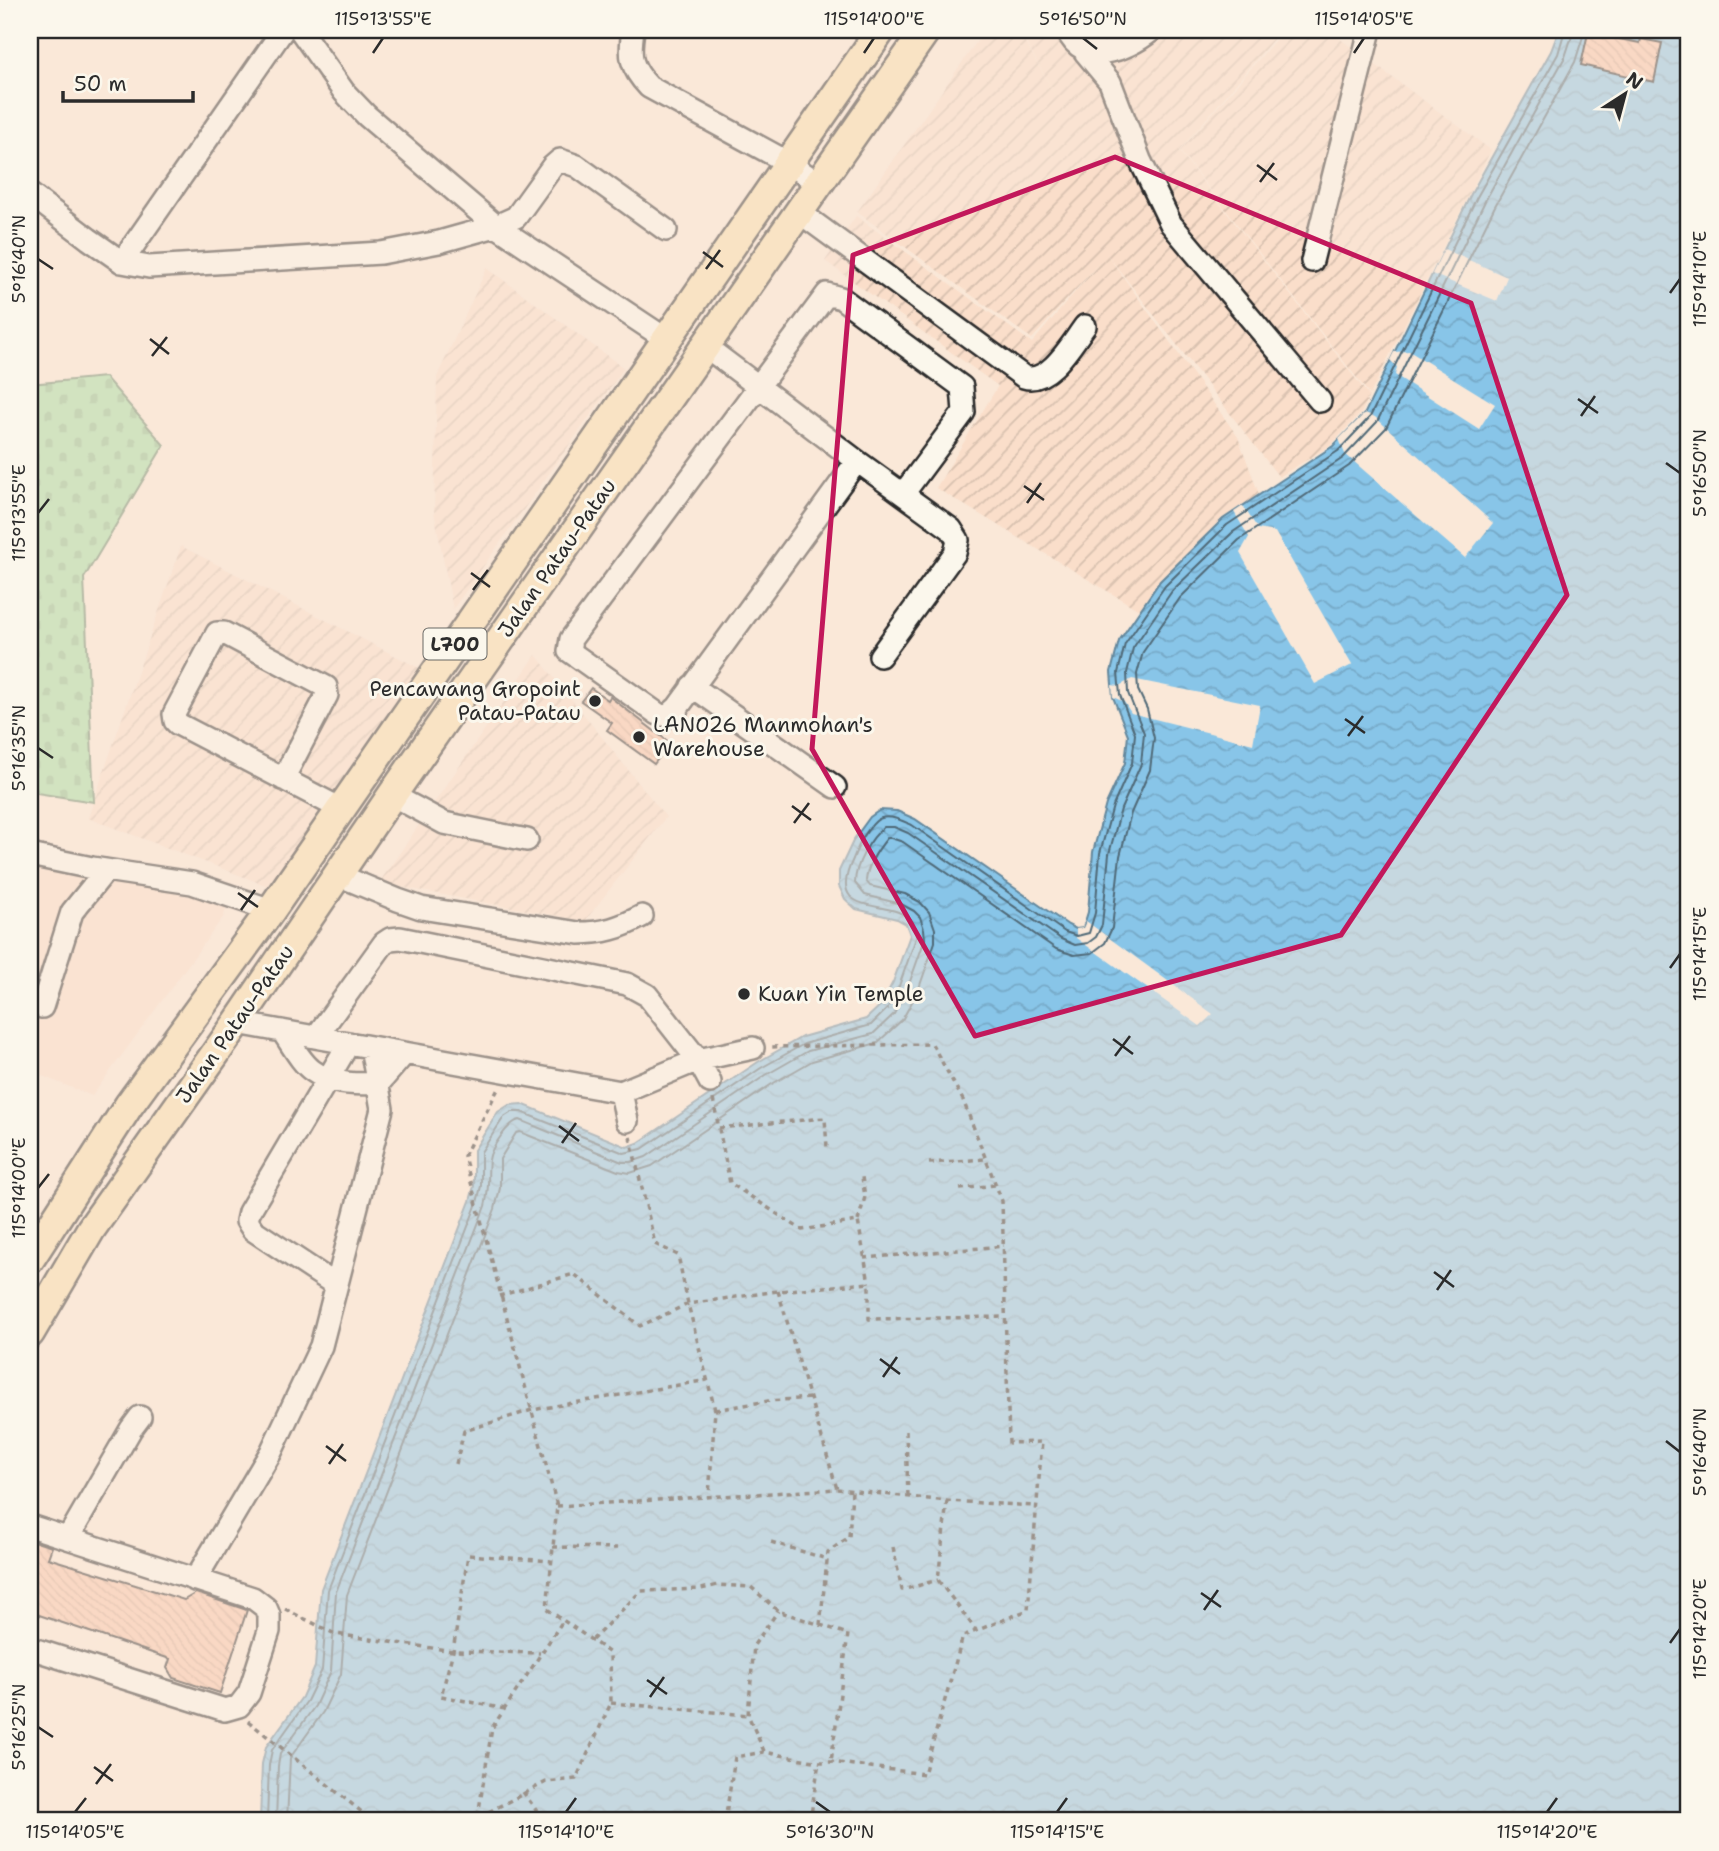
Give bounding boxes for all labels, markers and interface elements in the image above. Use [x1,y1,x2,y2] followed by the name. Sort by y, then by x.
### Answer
[334,7,432,31] text: 115°13'55"E
[823,7,925,31] text: 115°14'00"E
[1039,7,1127,31] text: 5°16'50"N
[1314,7,1414,31] text: 115°14'05"E
[63,60,192,104] scale bar
[1590,60,1660,130] north arrow
[1621,66,1648,95] text: N
[74,70,127,98] text: 50 m
[7,215,31,303] text: 5°16'40"N
[1688,231,1712,327] text: 115°14'10"E
[1688,429,1712,517] text: 5°16'50"N
[7,464,31,562] text: 115°13'55"E
[492,473,622,643] street label: Jalan Patau-Patau
[424,628,486,660] road number: L700
[370,675,581,727] place label: Pencawang Gropoint Patau-Patau
[587,693,603,709] marker: Pencawang Gropoint Patau-Patau
[7,705,31,791] text: 5°16'35"N
[653,711,873,763] place label: LAN026 Manmohan's Warehouse
[631,729,647,745] marker: LAN026 Manmohan's Warehouse
[1688,907,1712,1001] text: 115°14'15"E
[170,939,300,1109] street label: Jalan Patau-Patau
[758,980,924,1008] place label: Kuan Yin Temple
[736,986,752,1002] marker: Kuan Yin Temple
[7,1137,31,1239] text: 115°14'00"E
[1688,1408,1712,1496] text: 5°16'40"N
[1688,1579,1712,1679] text: 115°14'20"E
[7,1684,31,1770] text: 5°16'25"N
[25,1820,125,1844] text: 115°14'05"E
[518,1820,614,1844] text: 115°14'10"E
[786,1820,874,1844] text: 5°16'30"N
[1010,1820,1104,1844] text: 115°14'15"E
[1497,1820,1597,1844] text: 115°14'20"E

